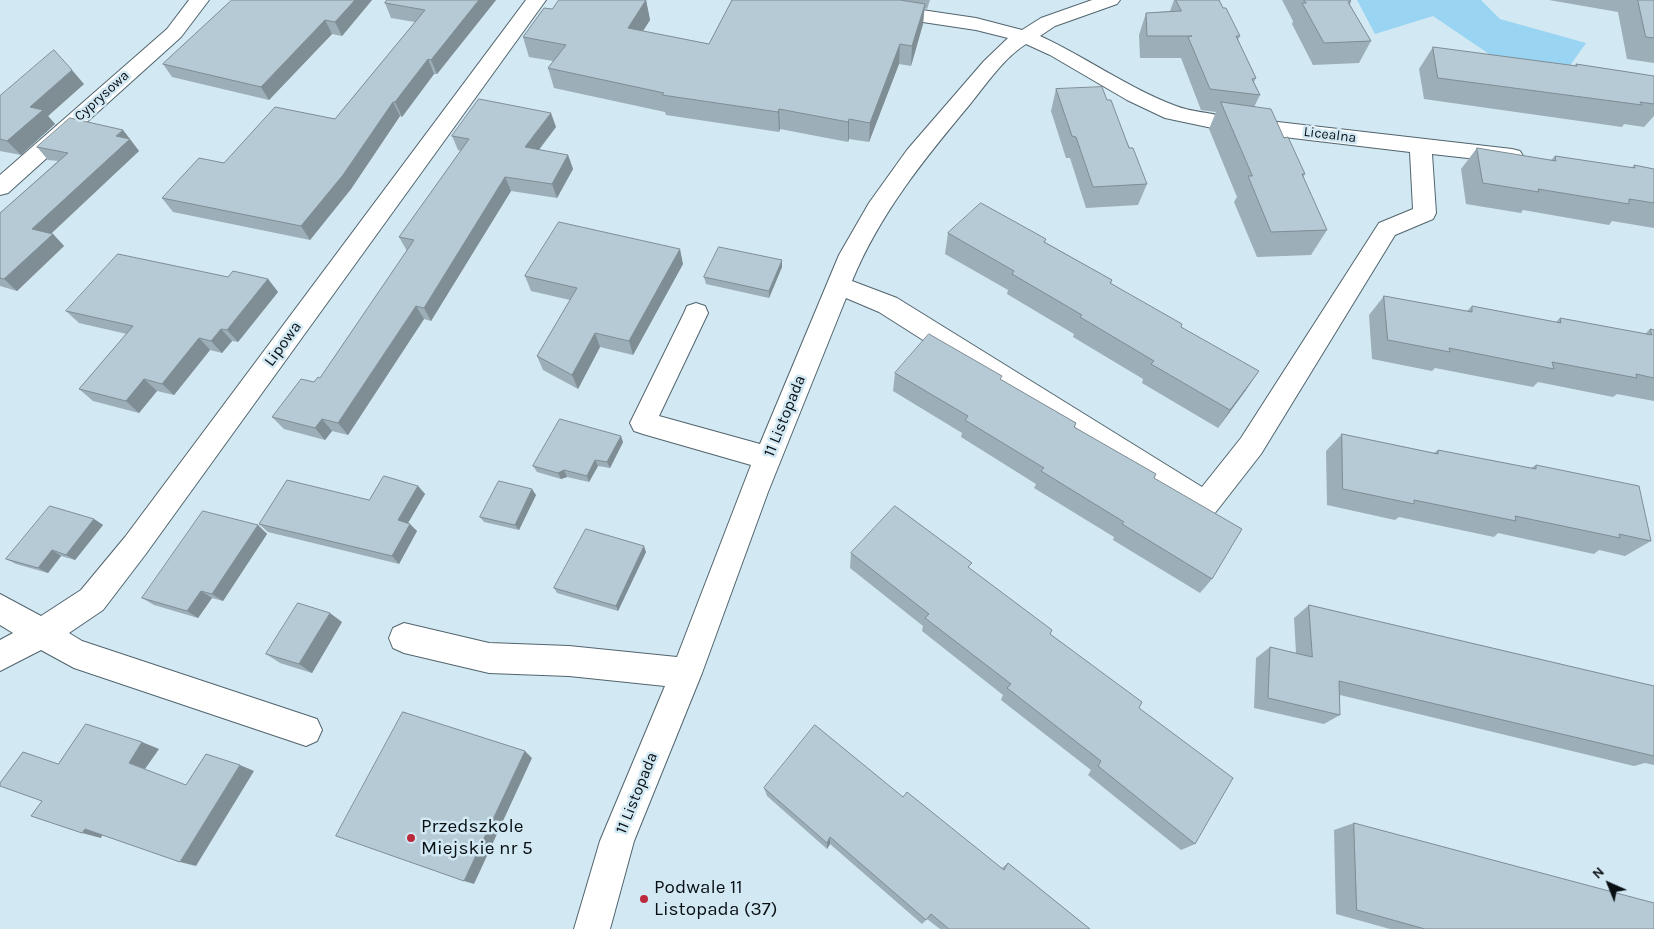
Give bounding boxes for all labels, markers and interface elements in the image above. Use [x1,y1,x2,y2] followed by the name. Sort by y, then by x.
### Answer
[71,67,133,125] street label: Cyprysowa
[1303,123,1357,147] street label: Licealna
[260,318,306,370] street label: Lipowa
[760,372,810,460] street label: 11 Listopada
[612,749,662,837] street label: 11 Listopada
[421,816,533,860] place label: Przedszkole Miejskie nr 5
[405,832,417,844] marker: Przedszkole Miejskie nr 5
[1584,859,1634,909] north arrow
[1589,863,1608,882] text: N
[654,877,777,921] place label: Podwale 11 Listopada (37)
[638,893,650,905] marker: Podwale 11 Listopada (37)

